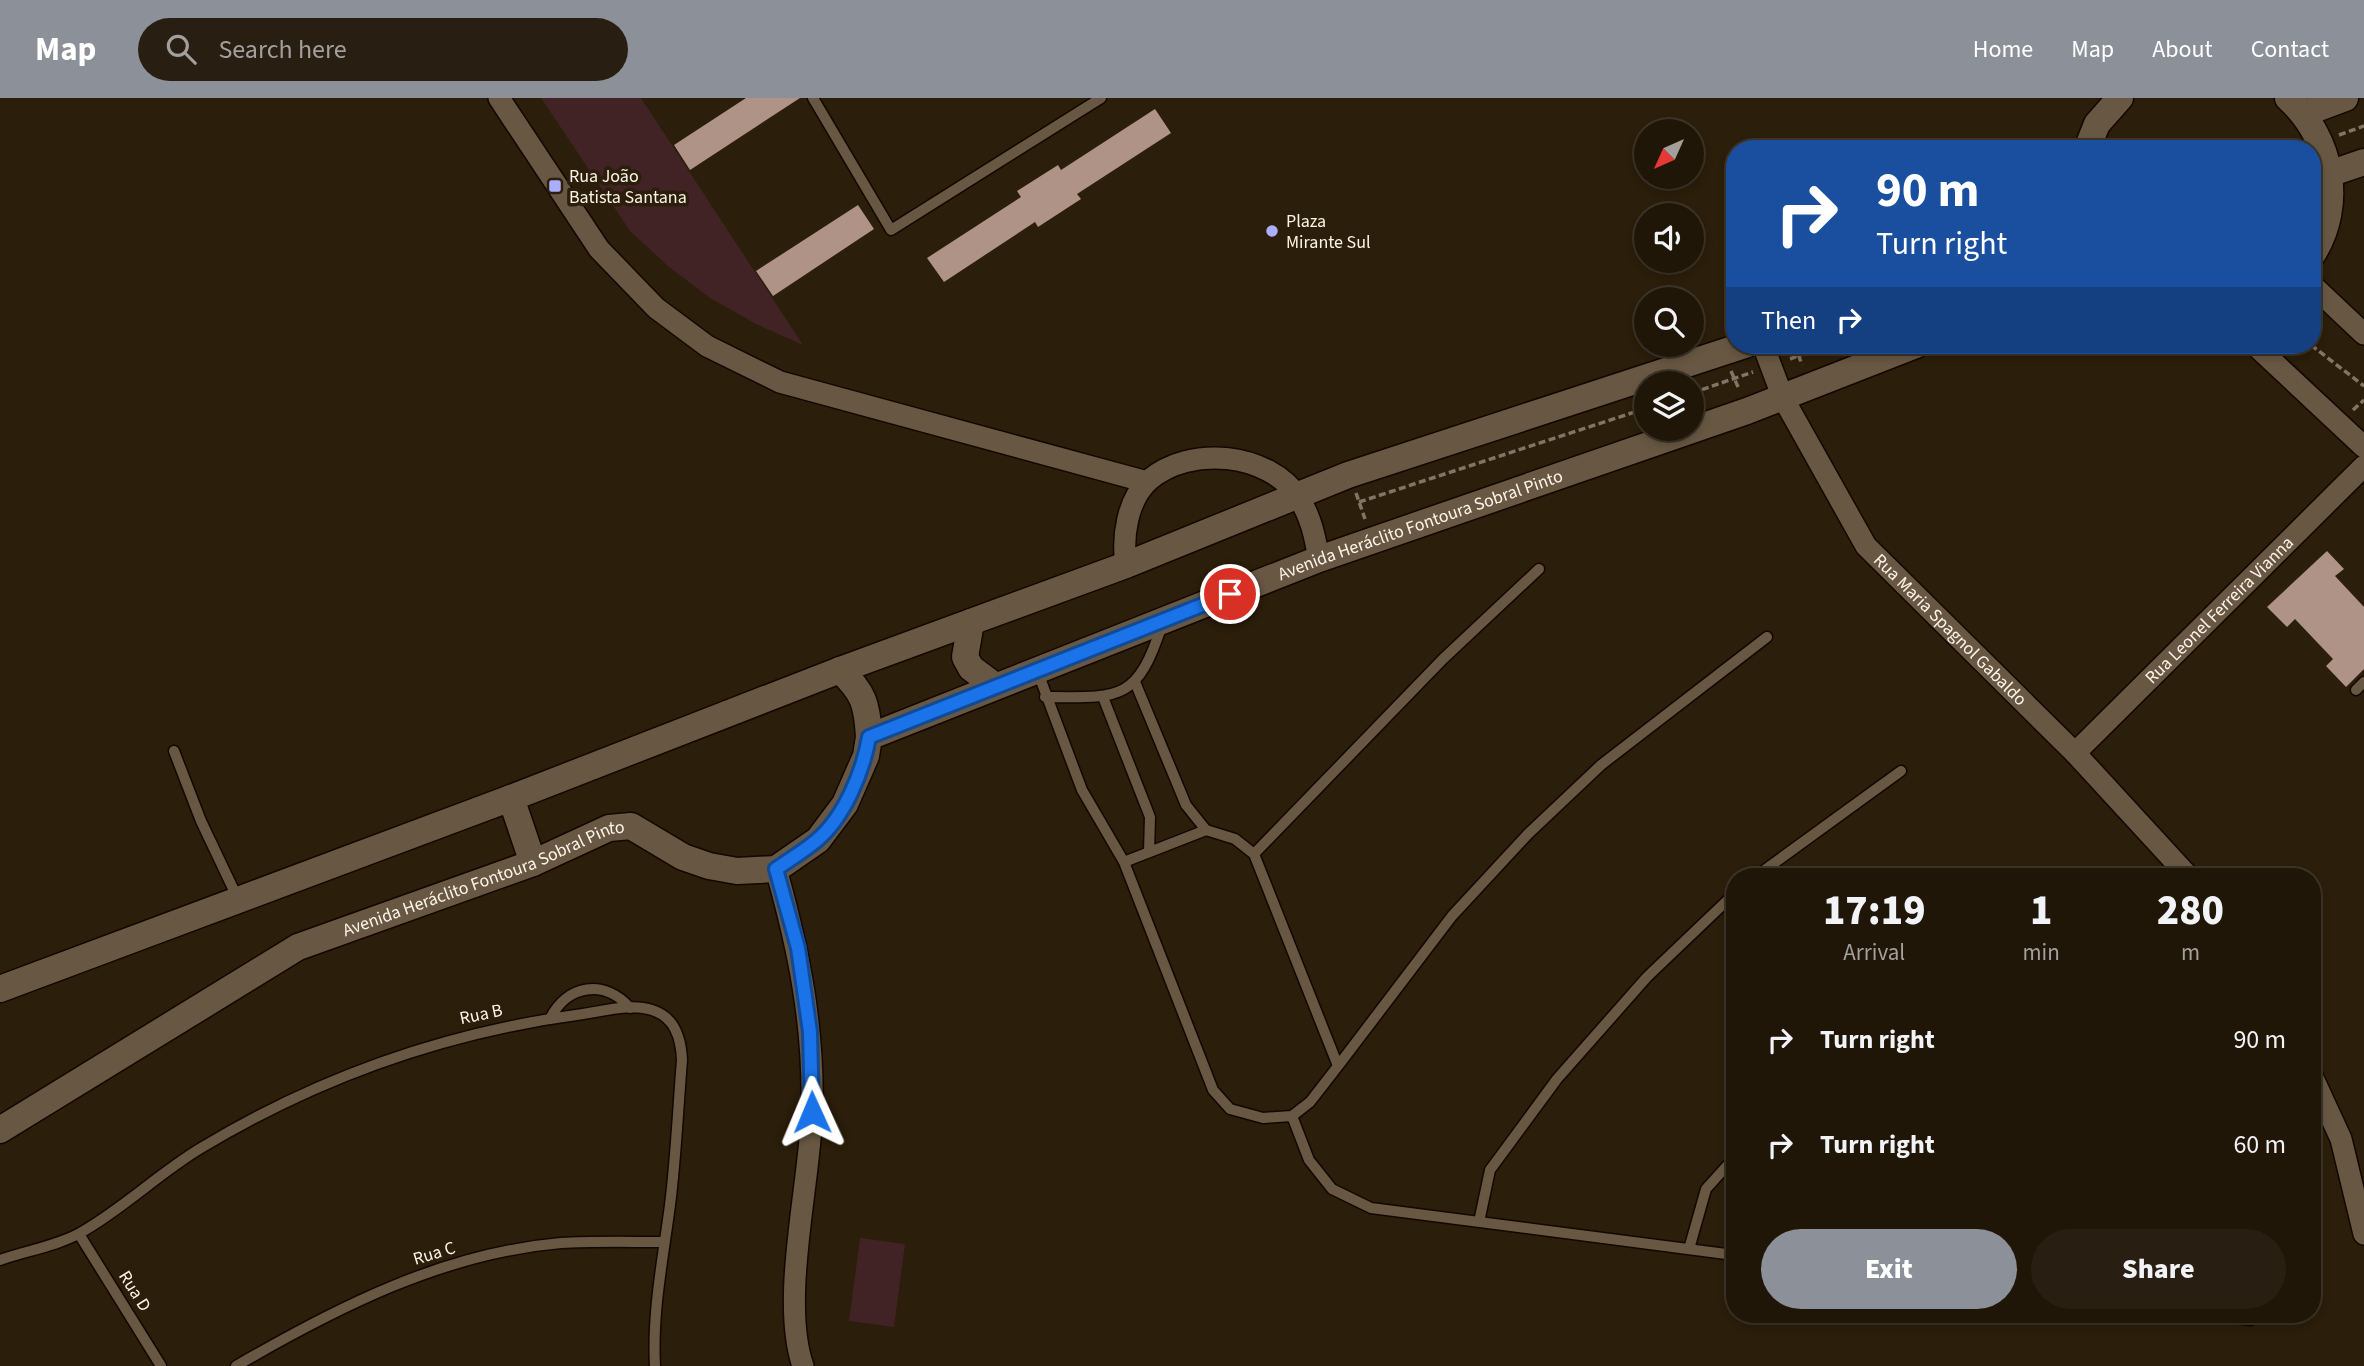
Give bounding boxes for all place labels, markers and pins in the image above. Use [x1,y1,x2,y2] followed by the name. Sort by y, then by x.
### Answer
[569,164,687,210] place label: Rua João Batista Santana
[547,178,563,194] marker: Rua João Batista Santana
[1286,209,1371,255] place label: Plaza Mirante Sul
[1264,223,1280,239] marker: Plaza Mirante Sul
[1200,564,1260,624] pin

